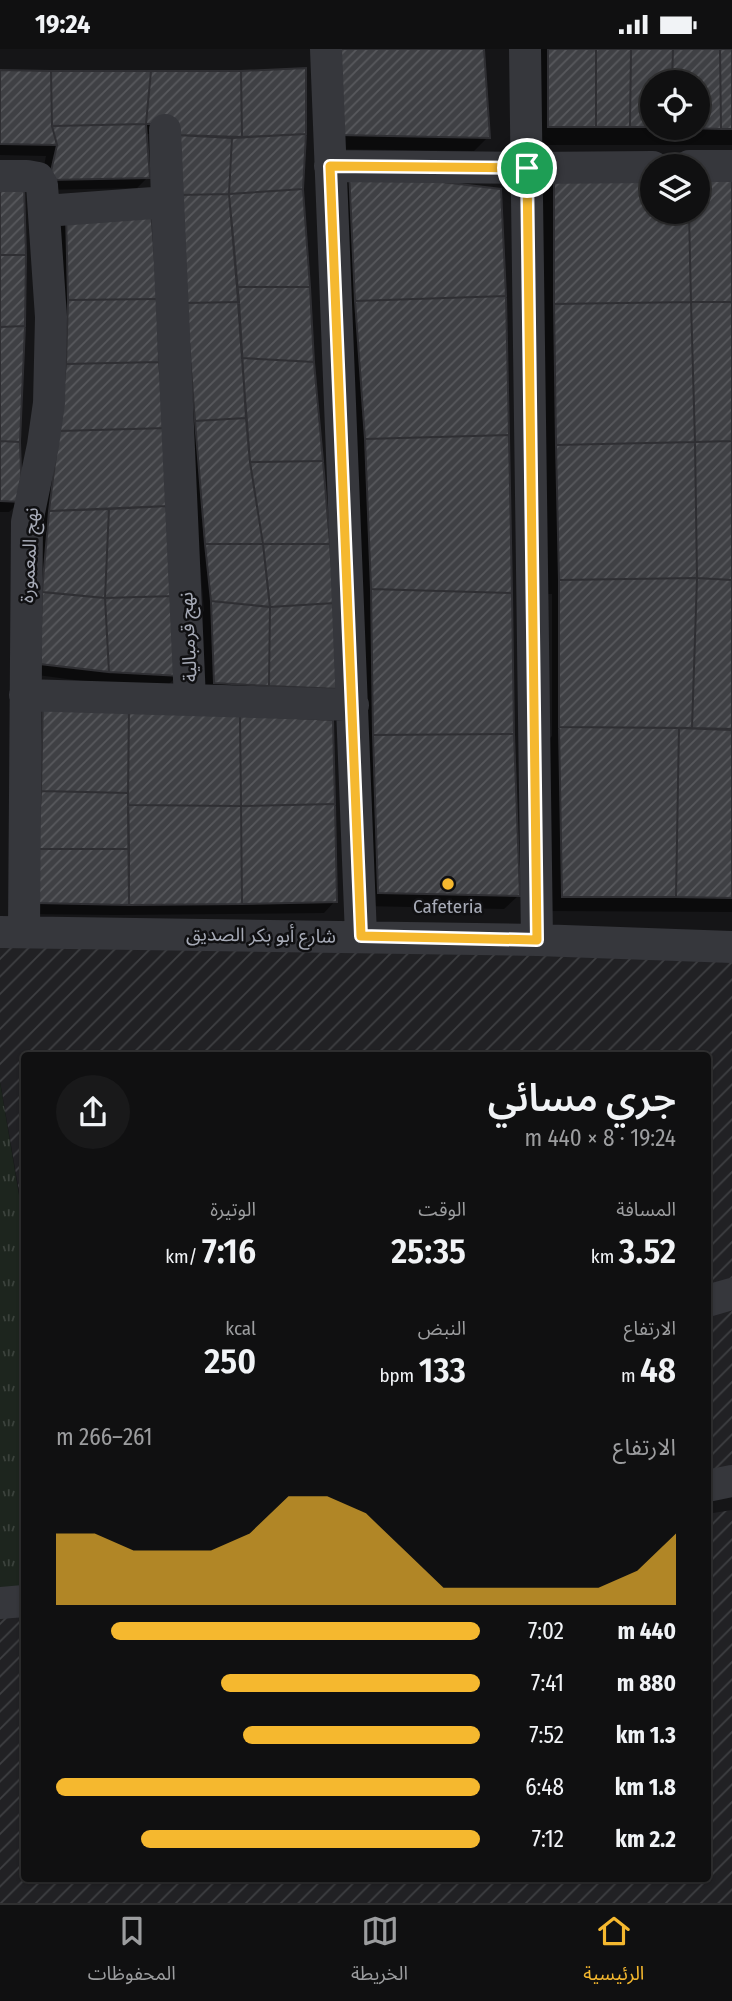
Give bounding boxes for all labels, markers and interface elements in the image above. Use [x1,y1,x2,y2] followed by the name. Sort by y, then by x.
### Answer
[35,9,90,40] text: 19:24
[640,70,710,224] map controls
[640,70,710,140] button: locate
[497,138,557,198] pin
[508,149,546,187] icon: arrive
[640,154,710,224] button: layers
[15,507,46,604] street label: نهج المعمورة
[174,591,205,683] street label: نهج قرمبالية
[440,876,456,892] marker: Cafeteria
[413,895,483,918] place label: Cafeteria
[186,922,336,950] street label: شارع أبو بكر الصديق
[56,1075,130,1149] button: share
[488,1075,676,1121] text: جري مسائي
[524,1124,676,1152] text: 19:24 · 8 × 440 m
[210,1198,256,1221] text: الوتيرة
[418,1198,466,1221] text: الوقت
[616,1198,676,1221] text: المسافة
[202,1230,256,1272] text: 7:16
[391,1230,466,1272] text: 25:35
[619,1230,676,1272] text: 3.52
[165,1245,202,1268] text: /km
[591,1245,619,1268] text: km
[225,1317,256,1340] text: kcal
[418,1317,466,1340] text: النبض
[624,1317,676,1340] text: الارتفاع
[204,1340,256,1382] text: 250
[419,1349,466,1391] text: 133
[640,1349,676,1391] text: 48
[379,1364,419,1387] text: bpm
[621,1364,640,1387] text: m
[56,1423,152,1451] text: 261–266 m
[613,1433,676,1461] text: الارتفاع
[528,1617,564,1645] text: 7:02
[617,1617,676,1645] text: 440 m
[531,1669,564,1697] text: 7:41
[617,1669,676,1697] text: 880 m
[529,1721,564,1749] text: 7:52
[616,1721,676,1749] text: 1.3 km
[525,1773,564,1801] text: 6:48
[615,1773,676,1801] text: 1.8 km
[532,1825,564,1853] text: 7:12
[615,1825,676,1853] text: 2.2 km
[88,1912,176,1994] tab: المحفوظات
[351,1912,408,1994] tab: الخريطة
[583,1912,644,1994] tab: الرئيسية

